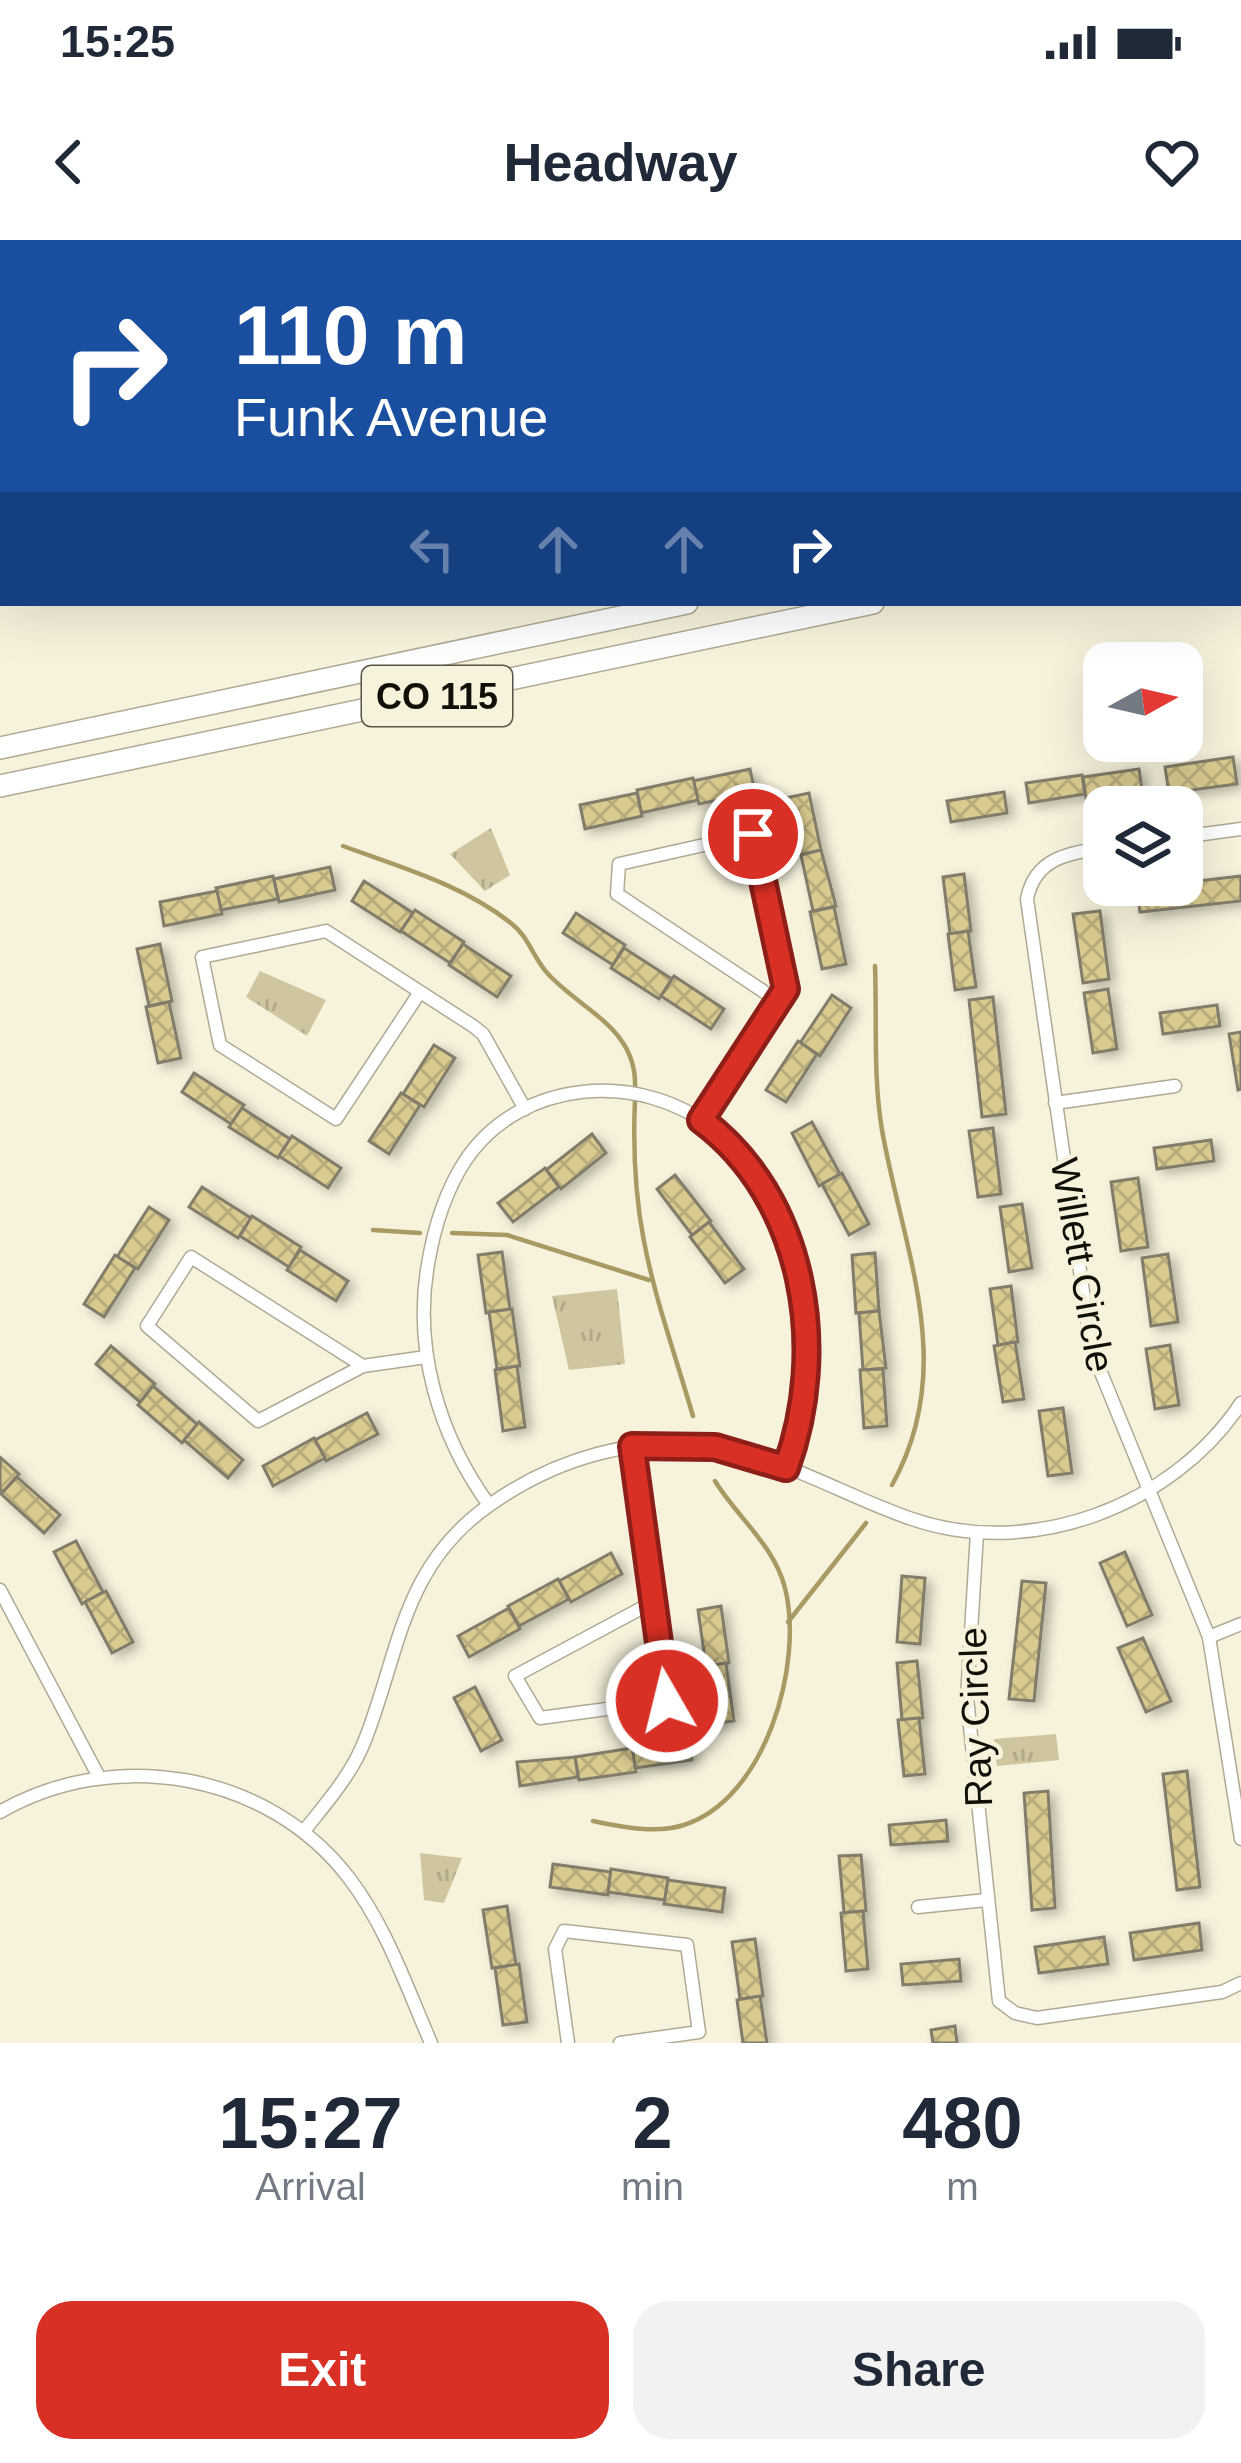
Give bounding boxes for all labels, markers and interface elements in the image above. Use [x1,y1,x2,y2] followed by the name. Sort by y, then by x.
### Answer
[60,16,175,67] text: 15:25
[36,129,102,195] icon: back
[1139,129,1205,195] icon: heart
[503,132,738,192] text: Headway
[36,288,192,444] icon: right
[234,288,468,382] text: 110 m
[234,387,548,447] text: Funk Avenue
[399,516,465,582] icon: left
[525,516,591,582] icon: ahead
[651,516,717,582] icon: ahead
[777,516,843,582] icon: right
[1083,642,1203,762] north arrow
[1083,642,1203,906] map controls
[362,666,512,726] road number: CO 115
[702,783,804,885] pin
[1083,786,1203,906] button: layers
[720,801,786,867] icon: arrive
[1043,1155,1122,1376] street label: Willett Circle
[951,1626,1000,1808] street label: Ray Circle
[604,1638,730,1764] position arrow
[218,2083,403,2163] text: 15:27
[632,2083,673,2163] text: 2
[902,2083,1023,2163] text: 480
[255,2165,366,2208] text: Arrival
[621,2165,684,2208] text: min
[946,2165,979,2208] text: m
[36,2301,609,2439] button: Exit
[633,2301,1205,2439] button: Share

